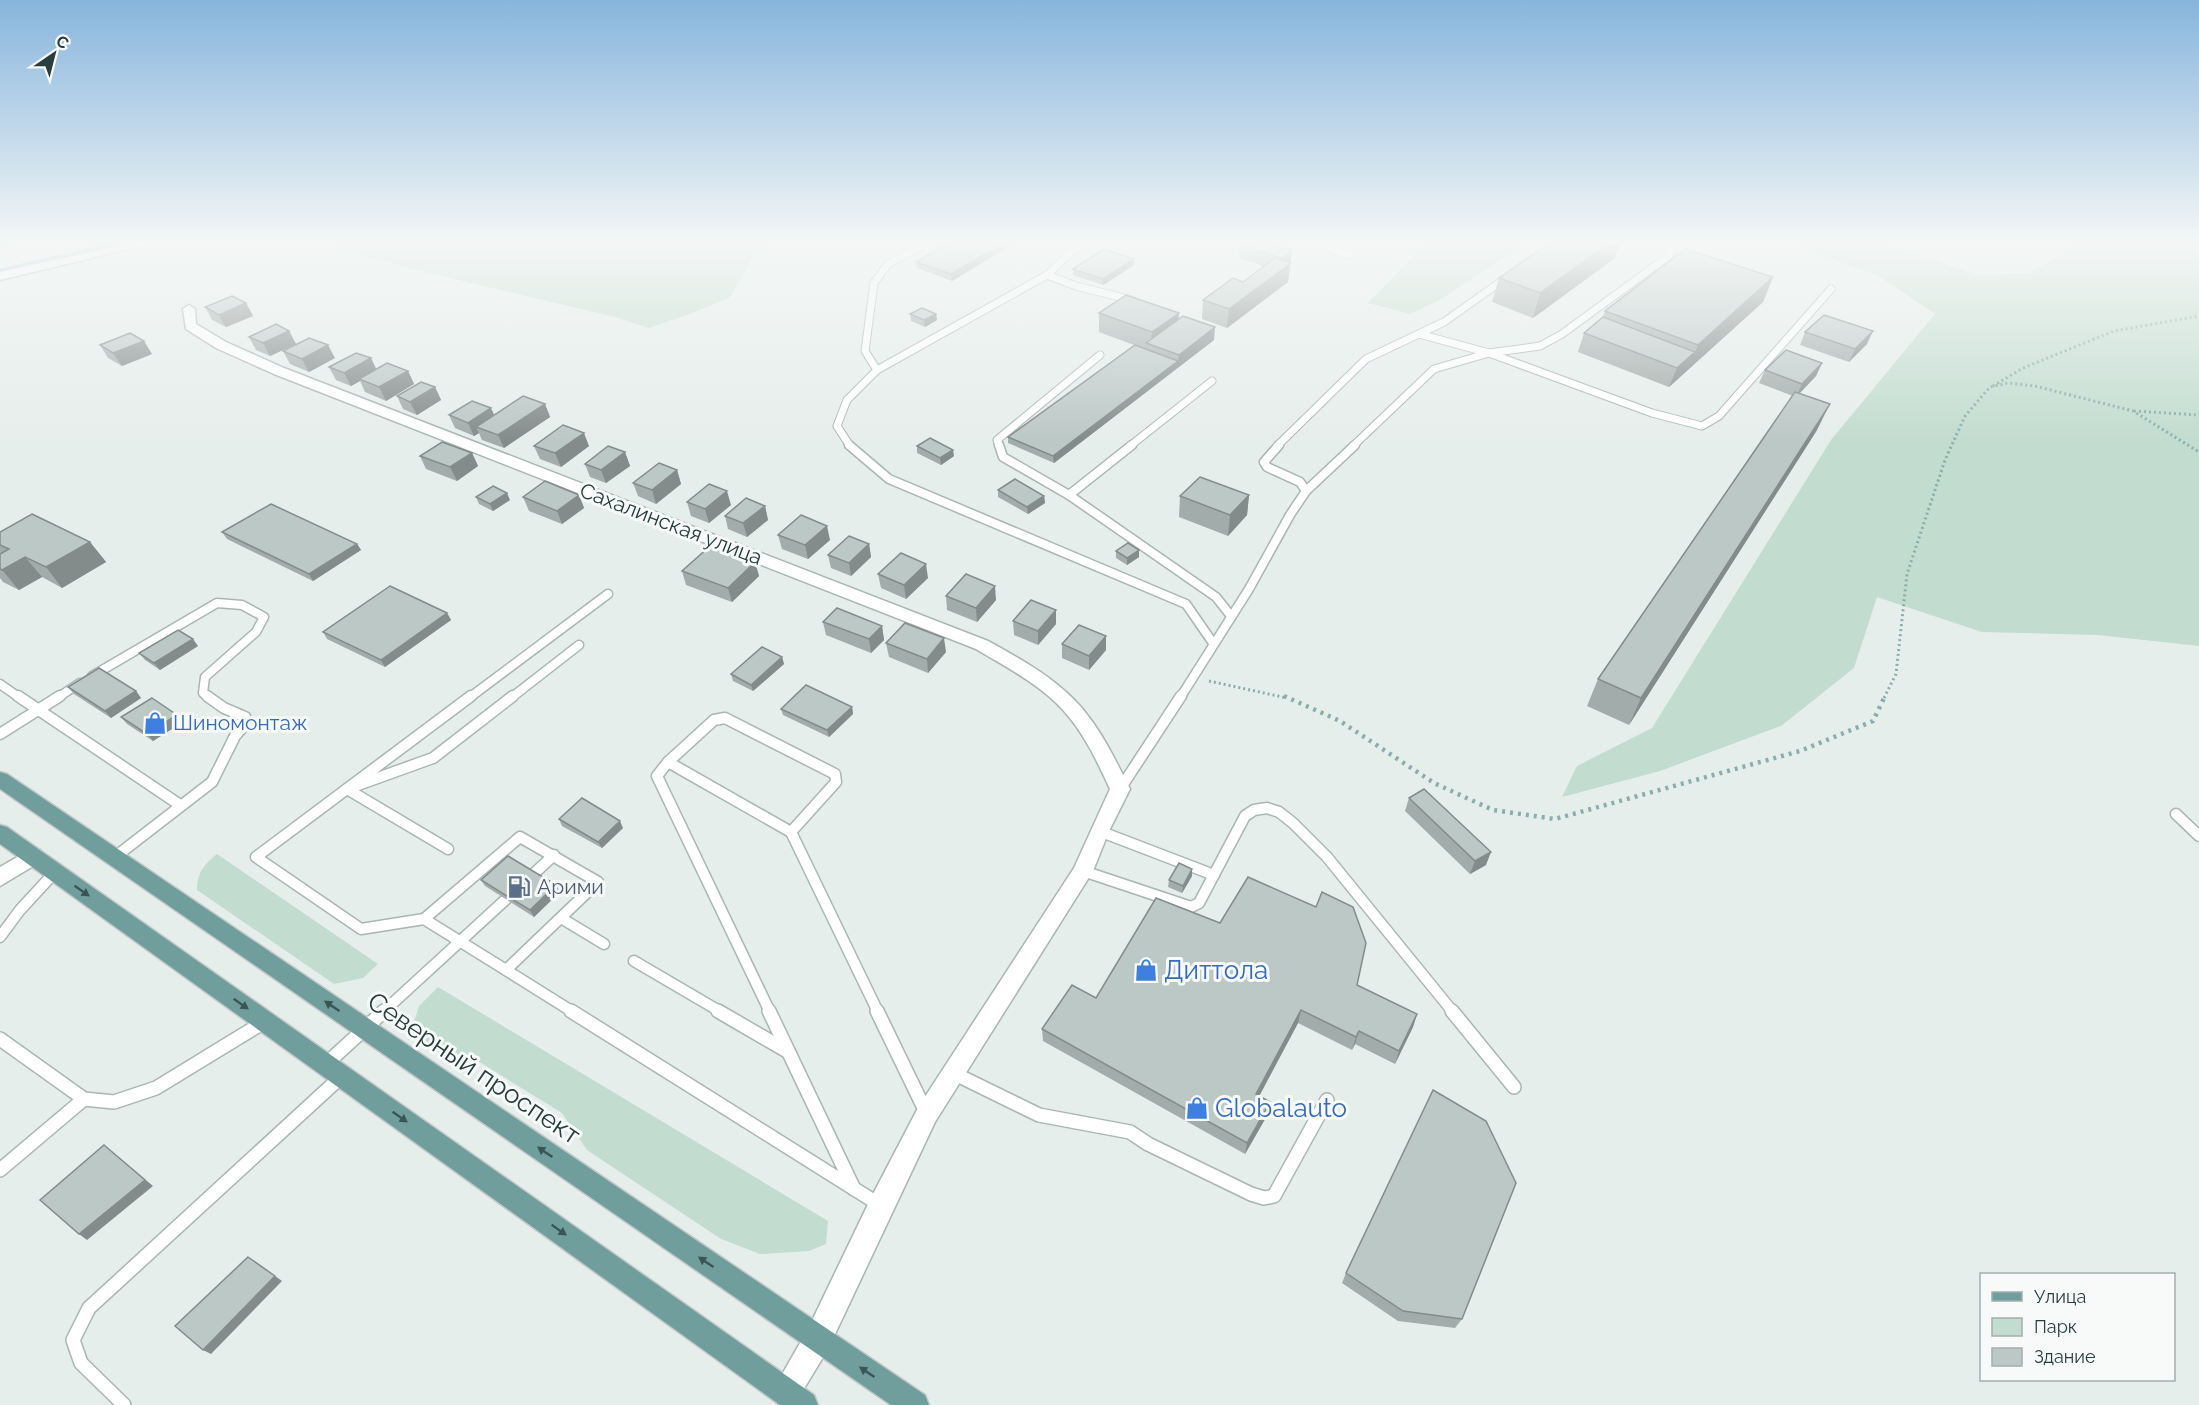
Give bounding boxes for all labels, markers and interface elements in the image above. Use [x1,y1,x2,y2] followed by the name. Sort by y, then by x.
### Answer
[24,24,84,84] north arrow
[52,31,72,53] text: С
[576,477,766,570] street label: Сахалинская улица
[142,710,168,736] shop icon: Шиномонтаж
[173,710,308,735] place label: Шиномонтаж
[506,874,532,900] fuel station icon: Арими
[537,874,604,899] place label: Арими
[74,885,90,896] one-way arrow
[1164,955,1268,985] place label: Диттола
[1133,957,1159,983] shop icon: Диттола
[362,986,586,1150] street label: Северный проспект
[232,998,248,1010] one-way arrow
[324,1000,340,1012] one-way arrow
[1215,1093,1347,1123] place label: Globalauto
[1184,1095,1210,1121] shop icon: Globalauto
[391,1111,407,1123] one-way arrow
[536,1146,553,1157] one-way arrow
[550,1224,566,1236] one-way arrow
[698,1256,714,1268] one-way arrow
[1980,1273,2175,1381] legend
[2034,1286,2086,1307] text: Улица
[2034,1316,2077,1337] text: Парк
[2034,1346,2096,1367] text: Здание
[859,1366,875,1378] one-way arrow

